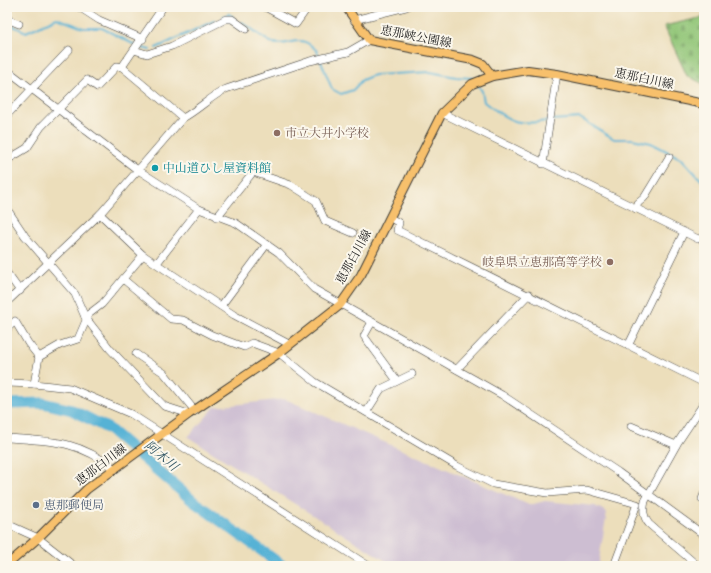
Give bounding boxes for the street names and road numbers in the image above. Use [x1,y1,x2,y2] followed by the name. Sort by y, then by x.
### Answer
[379,23,453,51] street label: 恵那峡公園線
[613,65,675,93] street label: 恵那白川線
[333,227,375,287] street label: 恵那白川線
[73,441,129,489] street label: 恵那白川線

